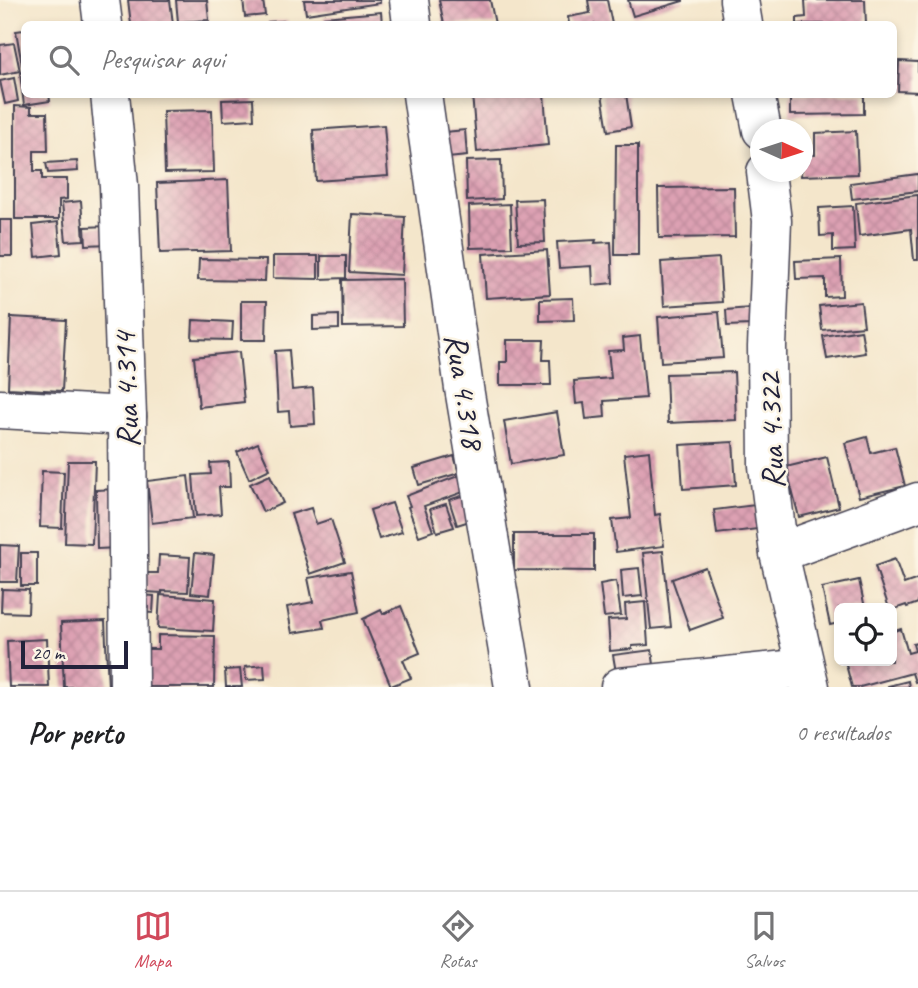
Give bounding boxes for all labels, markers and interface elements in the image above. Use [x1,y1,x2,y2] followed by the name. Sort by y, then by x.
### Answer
[21,21,897,98] search box
[45,41,83,79] icon: search
[101,43,225,76] text: Pesquisar aqui
[750,119,813,182] north arrow
[103,328,149,449] street label: Rua 4.314
[435,331,495,455] street label: Rua 4.318
[748,369,794,490] street label: Rua 4.322
[834,603,897,666] map controls
[834,603,897,666] button: locate
[21,638,128,670] scale bar
[32,641,64,665] text: 20 m
[28,714,123,752] text: Por perto
[796,718,890,747] text: 0 resultados
[134,907,172,973] tab: Mapa
[439,907,477,973] tab: Rotas
[744,907,784,973] tab: Salvos

